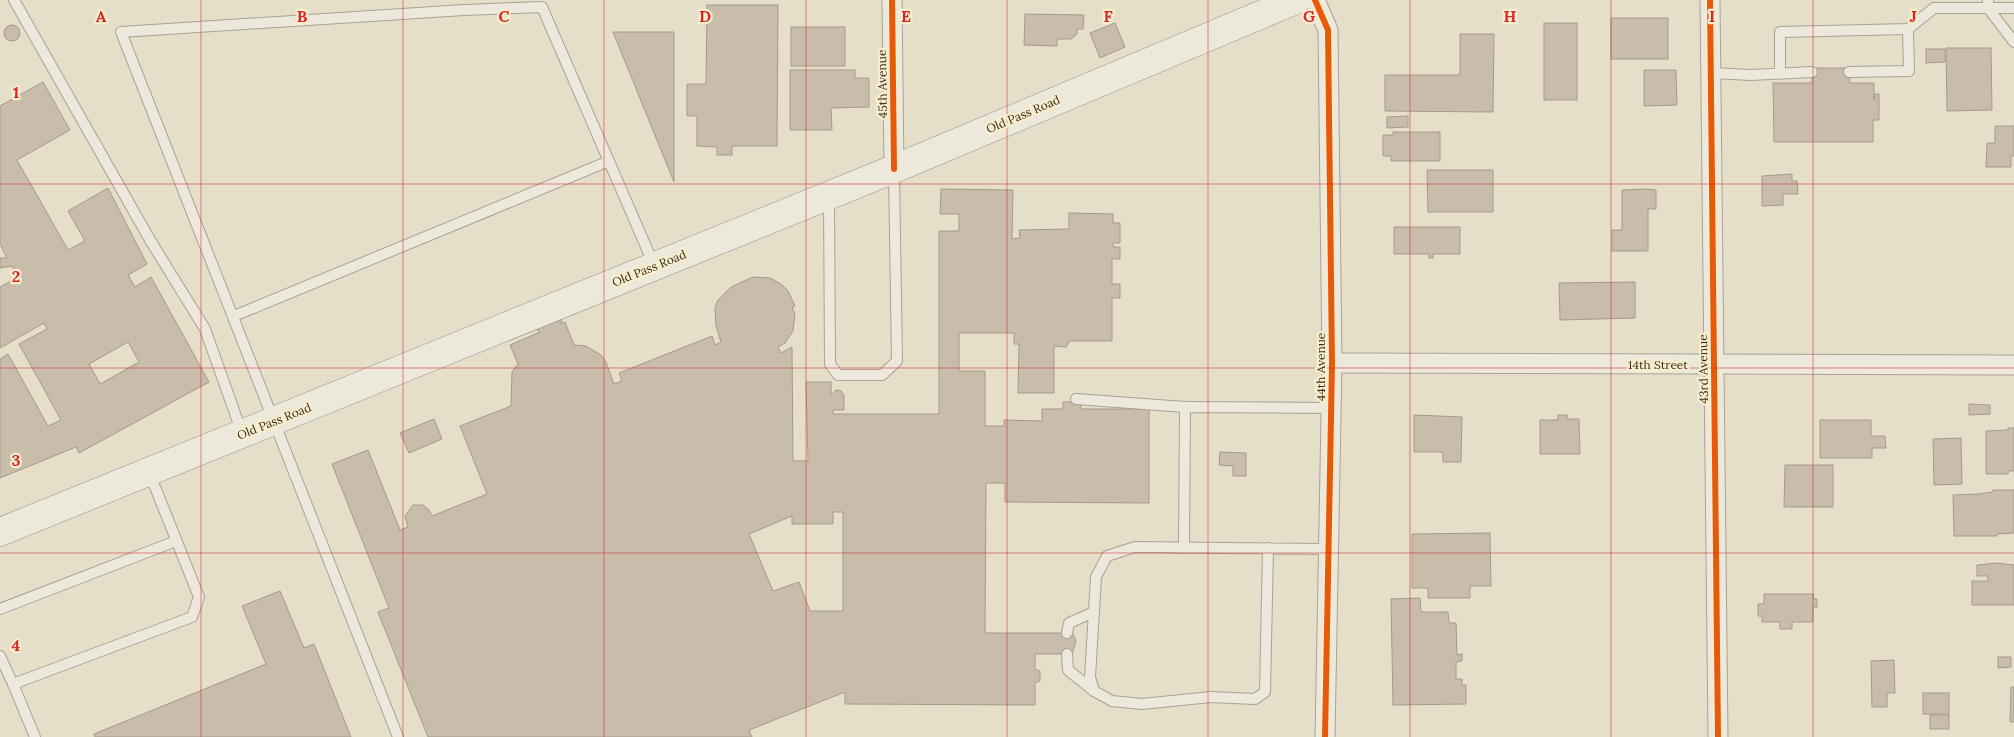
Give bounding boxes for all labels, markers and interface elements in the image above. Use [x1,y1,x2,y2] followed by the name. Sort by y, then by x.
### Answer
[96,6,107,26] text: A
[297,6,308,26] text: B
[498,6,510,26] text: C
[699,6,711,26] text: D
[901,6,911,26] text: E
[1103,6,1113,26] text: F
[1303,6,1315,26] text: G
[1504,6,1517,26] text: H
[1709,6,1715,26] text: I
[1909,6,1917,26] text: J
[874,49,890,119] street label: 45th Avenue
[13,82,19,102] text: 1
[984,92,1062,136] street label: Old Pass Road
[610,246,688,290] street label: Old Pass Road
[12,266,20,286] text: 2
[1313,332,1328,401] street label: 44th Avenue
[1695,334,1711,404] street label: 43rd Avenue
[1628,357,1688,372] street label: 14th Street
[235,399,313,443] street label: Old Pass Road
[12,450,21,470] text: 3
[12,635,21,655] text: 4

